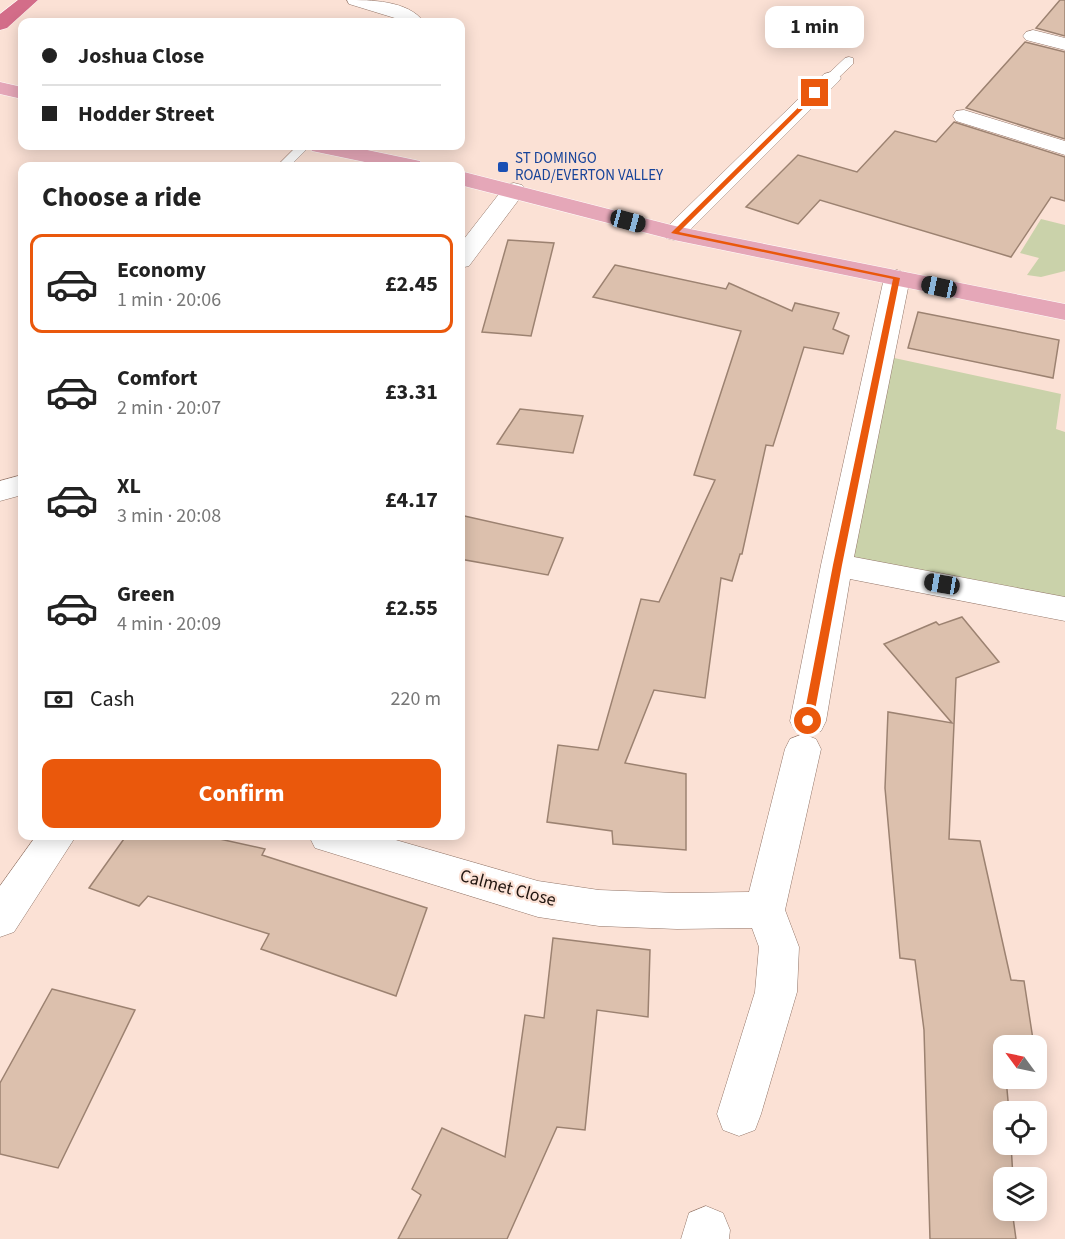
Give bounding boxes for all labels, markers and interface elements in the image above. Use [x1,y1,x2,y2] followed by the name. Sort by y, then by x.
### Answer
[766,6,864,48] callout: 1 min
[790,13,839,41] text: 1 min
[78,40,204,72] text: Joshua Close
[801,79,828,106] route end
[78,98,214,130] text: Hodder Street
[515,148,664,186] place label: ST DOMINGO ROAD/EVERTON VALLEY
[496,160,510,174] marker: ST DOMINGO ROAD/EVERTON VALLEY
[42,178,202,217] text: Choose a ride
[608,208,648,234] car
[117,254,206,286] text: Economy
[45,257,99,311] icon: car
[385,268,438,300] text: £2.45
[920,274,958,300] car
[117,286,221,314] text: 1 min · 20:06
[117,362,198,394] text: Comfort
[45,365,99,419] icon: car
[385,376,438,408] text: £3.31
[117,394,221,422] text: 2 min · 20:07
[117,470,141,502] text: XL
[45,473,99,527] icon: car
[385,484,438,516] text: £4.17
[117,502,221,530] text: 3 min · 20:08
[923,572,961,596] car
[117,578,175,610] text: Green
[45,581,99,635] icon: car
[385,592,438,624] text: £2.55
[117,610,221,638] text: 4 min · 20:09
[42,683,75,716] icon: cash
[90,683,135,715] text: Cash
[391,685,441,713] text: 220 m
[794,707,821,734] route start
[42,759,441,828] button: Confirm
[457,863,559,913] street label: Calmet Close
[993,1035,1047,1089] north arrow
[993,1035,1047,1221] map controls
[993,1101,1047,1155] button: locate
[993,1167,1047,1221] button: layers

